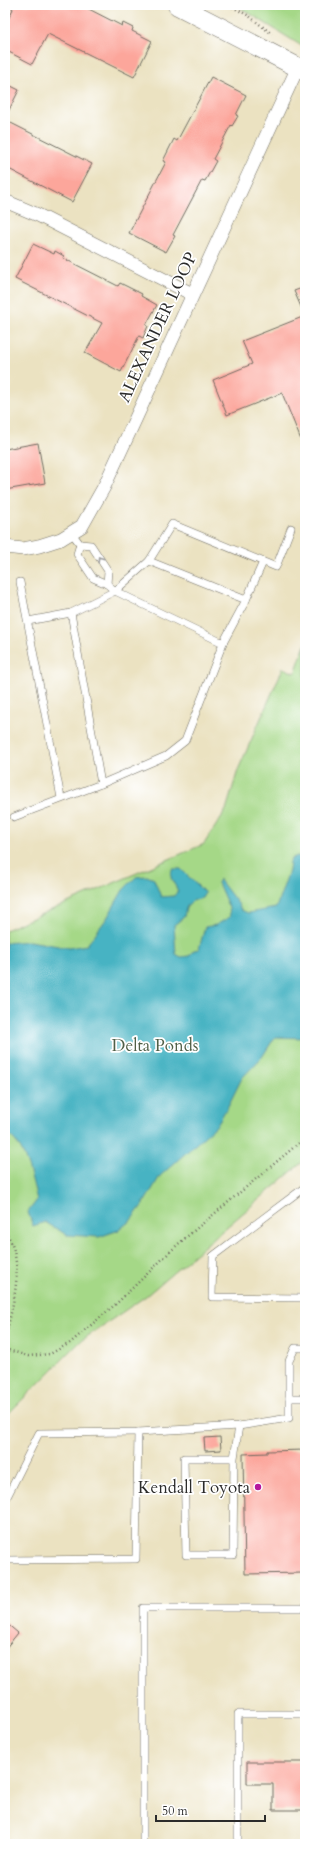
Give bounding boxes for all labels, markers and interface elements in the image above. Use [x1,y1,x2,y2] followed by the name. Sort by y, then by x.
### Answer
[113,248,202,406] street label: ALEXANDER LOOP
[97,556,105,563] one-way arrow
[112,1034,199,1057] park label: Delta Ponds
[138,1476,251,1499] place label: Kendall Toyota
[253,1482,263,1492] marker: Kendall Toyota
[156,1797,265,1823] scale bar
[162,1803,189,1819] text: 50 m

